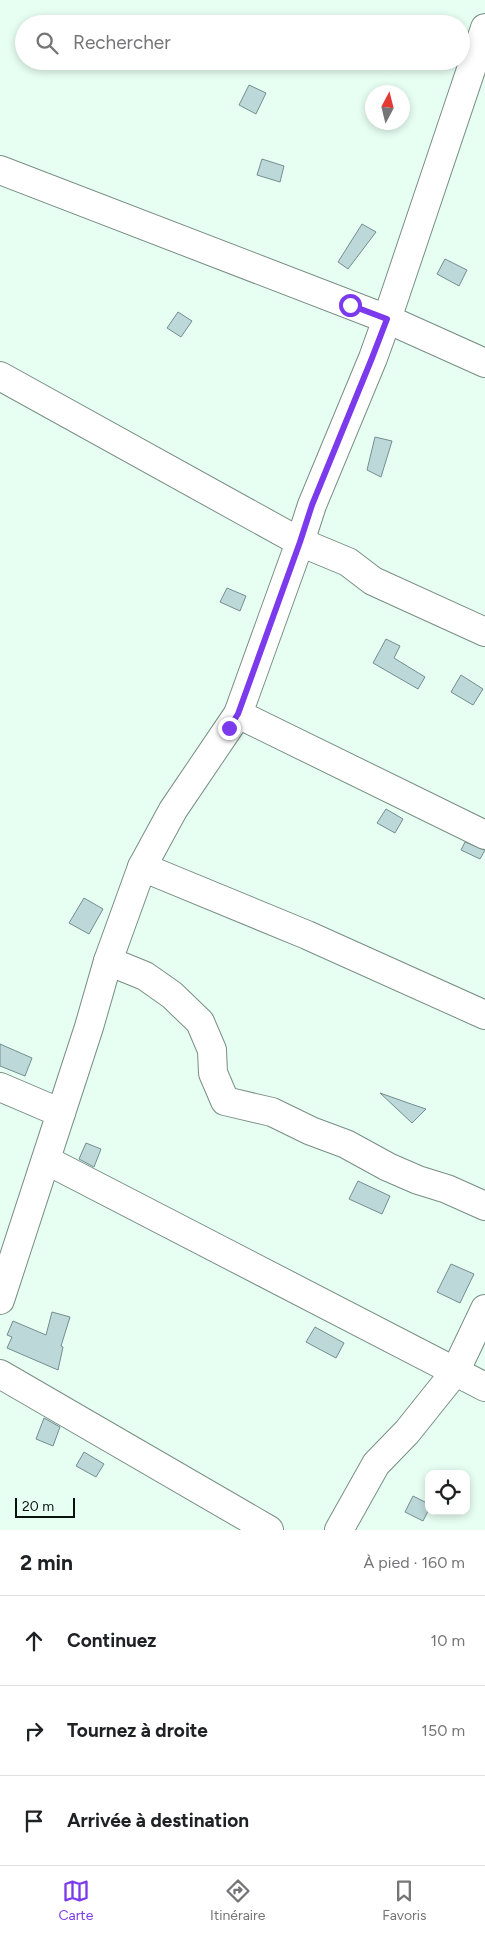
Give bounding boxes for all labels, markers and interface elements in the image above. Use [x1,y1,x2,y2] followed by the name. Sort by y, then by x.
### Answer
[15,15,470,70] search box
[33,29,61,57] icon: search
[73,31,171,54] text: Rechercher
[365,85,410,130] north arrow
[339,294,362,317] route start
[218,717,241,740] route end
[425,1470,470,1515] map controls
[425,1470,470,1515] button: locate
[15,1495,75,1518] scale bar
[22,1498,54,1515] text: 20 m
[20,1550,73,1575] text: 2 min
[363,1553,465,1572] text: À pied · 160 m
[20,1627,48,1655] icon: ahead
[67,1629,156,1652] text: Continuez
[431,1631,465,1650] text: 10 m
[20,1717,48,1745] icon: right
[67,1719,208,1742] text: Tournez à droite
[421,1721,465,1740] text: 150 m
[20,1807,48,1835] icon: arrive
[67,1809,249,1832] text: Arrivée à destination
[58,1877,93,1924] tab: Carte
[210,1877,265,1924] tab: Itinéraire
[382,1877,427,1924] tab: Favoris

